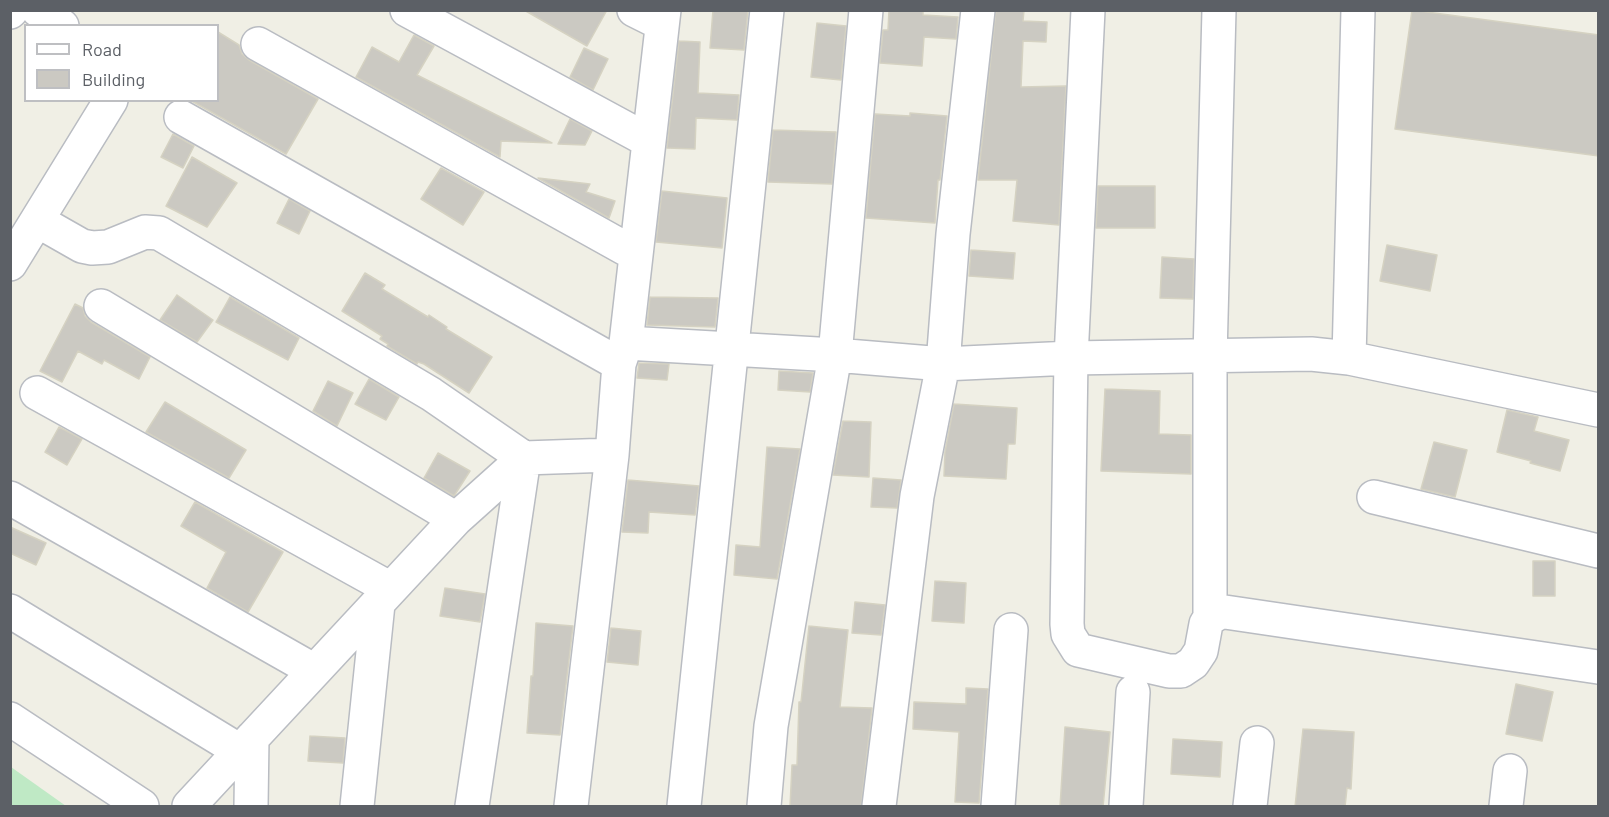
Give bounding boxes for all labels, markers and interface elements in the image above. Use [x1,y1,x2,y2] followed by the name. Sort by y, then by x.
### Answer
[24,24,219,102] legend
[82,38,122,60] text: Road
[82,68,145,90] text: Building

